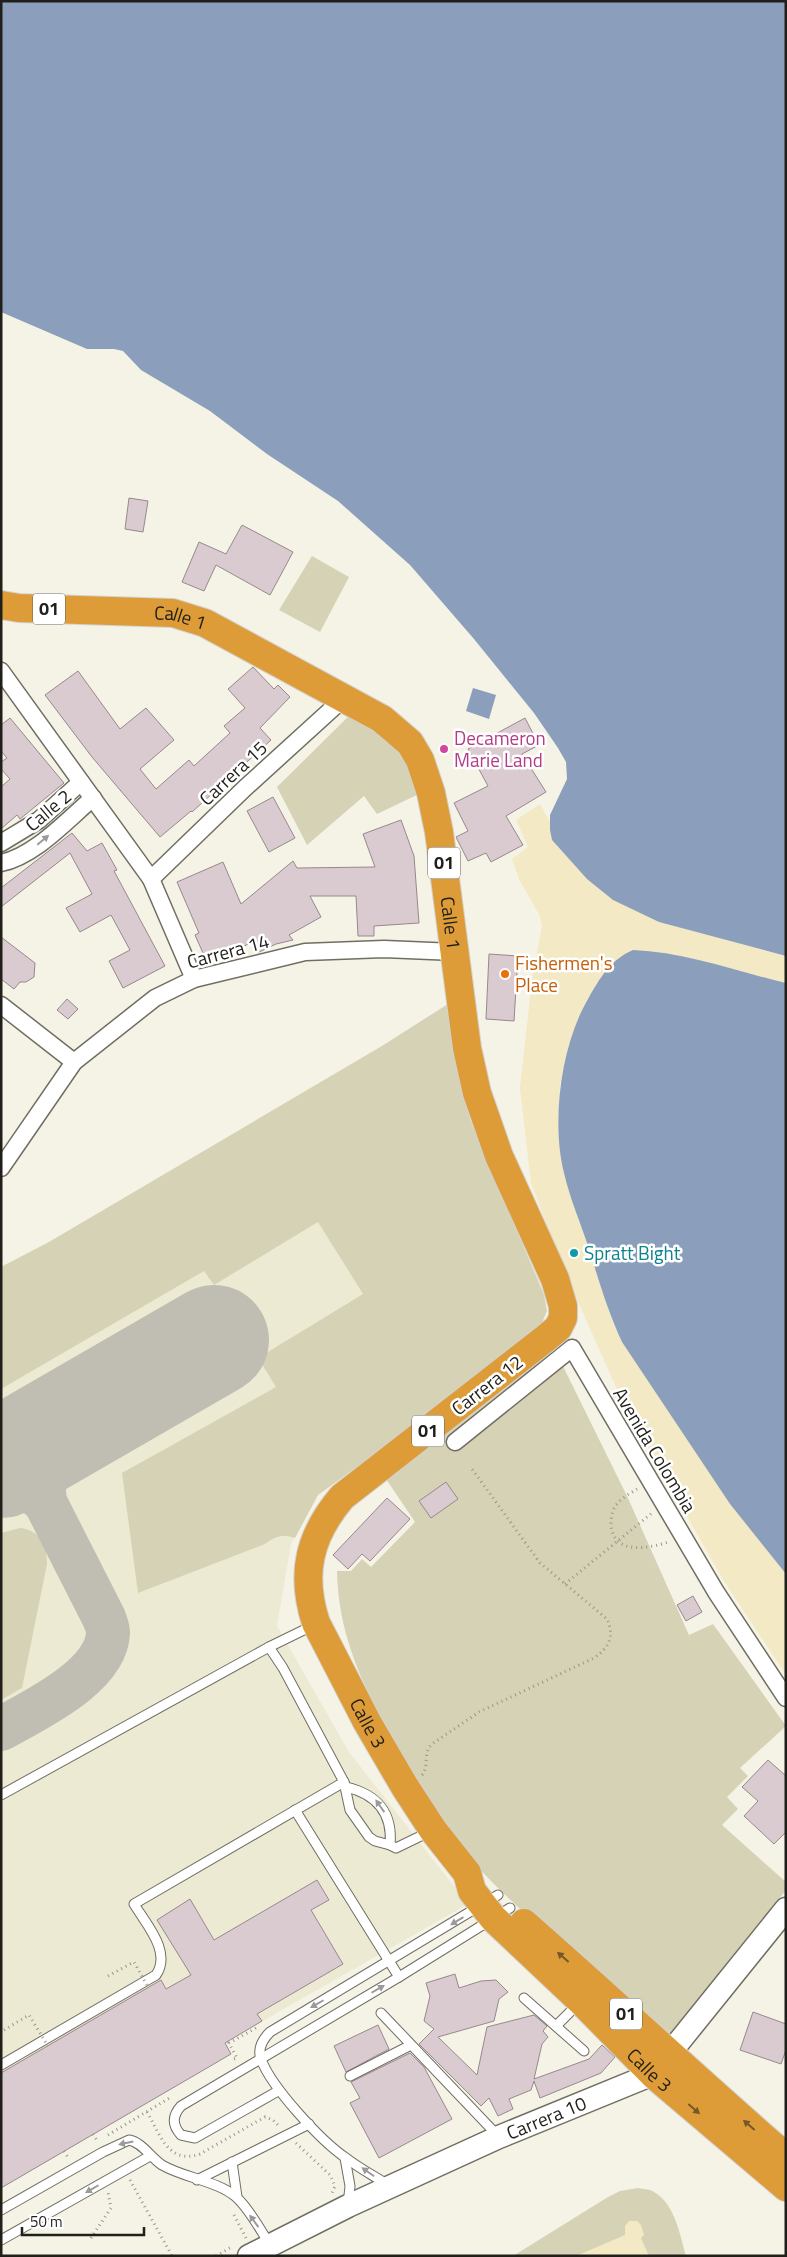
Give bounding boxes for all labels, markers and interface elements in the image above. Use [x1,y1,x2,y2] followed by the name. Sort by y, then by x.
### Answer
[33,594,65,624] road number: 01
[154,597,210,637] street label: Calle 1
[454,723,546,774] place label: Decameron Marie Land
[192,733,273,812] street label: Carrera 15
[438,743,450,755] marker: Decameron Marie Land
[18,781,77,838] street label: Calle 2
[37,834,49,846] one-way arrow
[428,848,460,878] road number: 01
[433,895,469,951] street label: Calle 1
[184,926,272,975] street label: Carrera 14
[515,948,613,999] place label: Fishermen's Place
[499,968,511,980] marker: Fishermen's Place
[584,1238,681,1267] place label: Spratt Bight
[568,1247,580,1259] marker: Spratt Bight
[445,1347,529,1422] street label: Carrera 12
[606,1381,705,1518] street label: Avenida Colombia
[412,1415,444,1446] road number: 01
[343,1693,394,1753] street label: Calle 3
[375,1800,385,1813] one-way arrow
[450,1916,463,1926] one-way arrow
[557,1952,570,1963] one-way arrow
[372,1985,385,1994] one-way arrow
[610,1998,642,2030] road number: 01
[310,2000,324,2009] one-way arrow
[621,2041,679,2098] street label: Calle 3
[502,2088,590,2147] street label: Carrera 10
[687,2103,700,2114] one-way arrow
[743,2119,756,2130] one-way arrow
[118,2139,134,2147] one-way arrow
[361,2167,375,2177] one-way arrow
[85,2184,99,2193] one-way arrow
[22,2204,145,2236] scale bar
[30,2210,63,2233] text: 50 m
[249,2214,259,2228] one-way arrow

